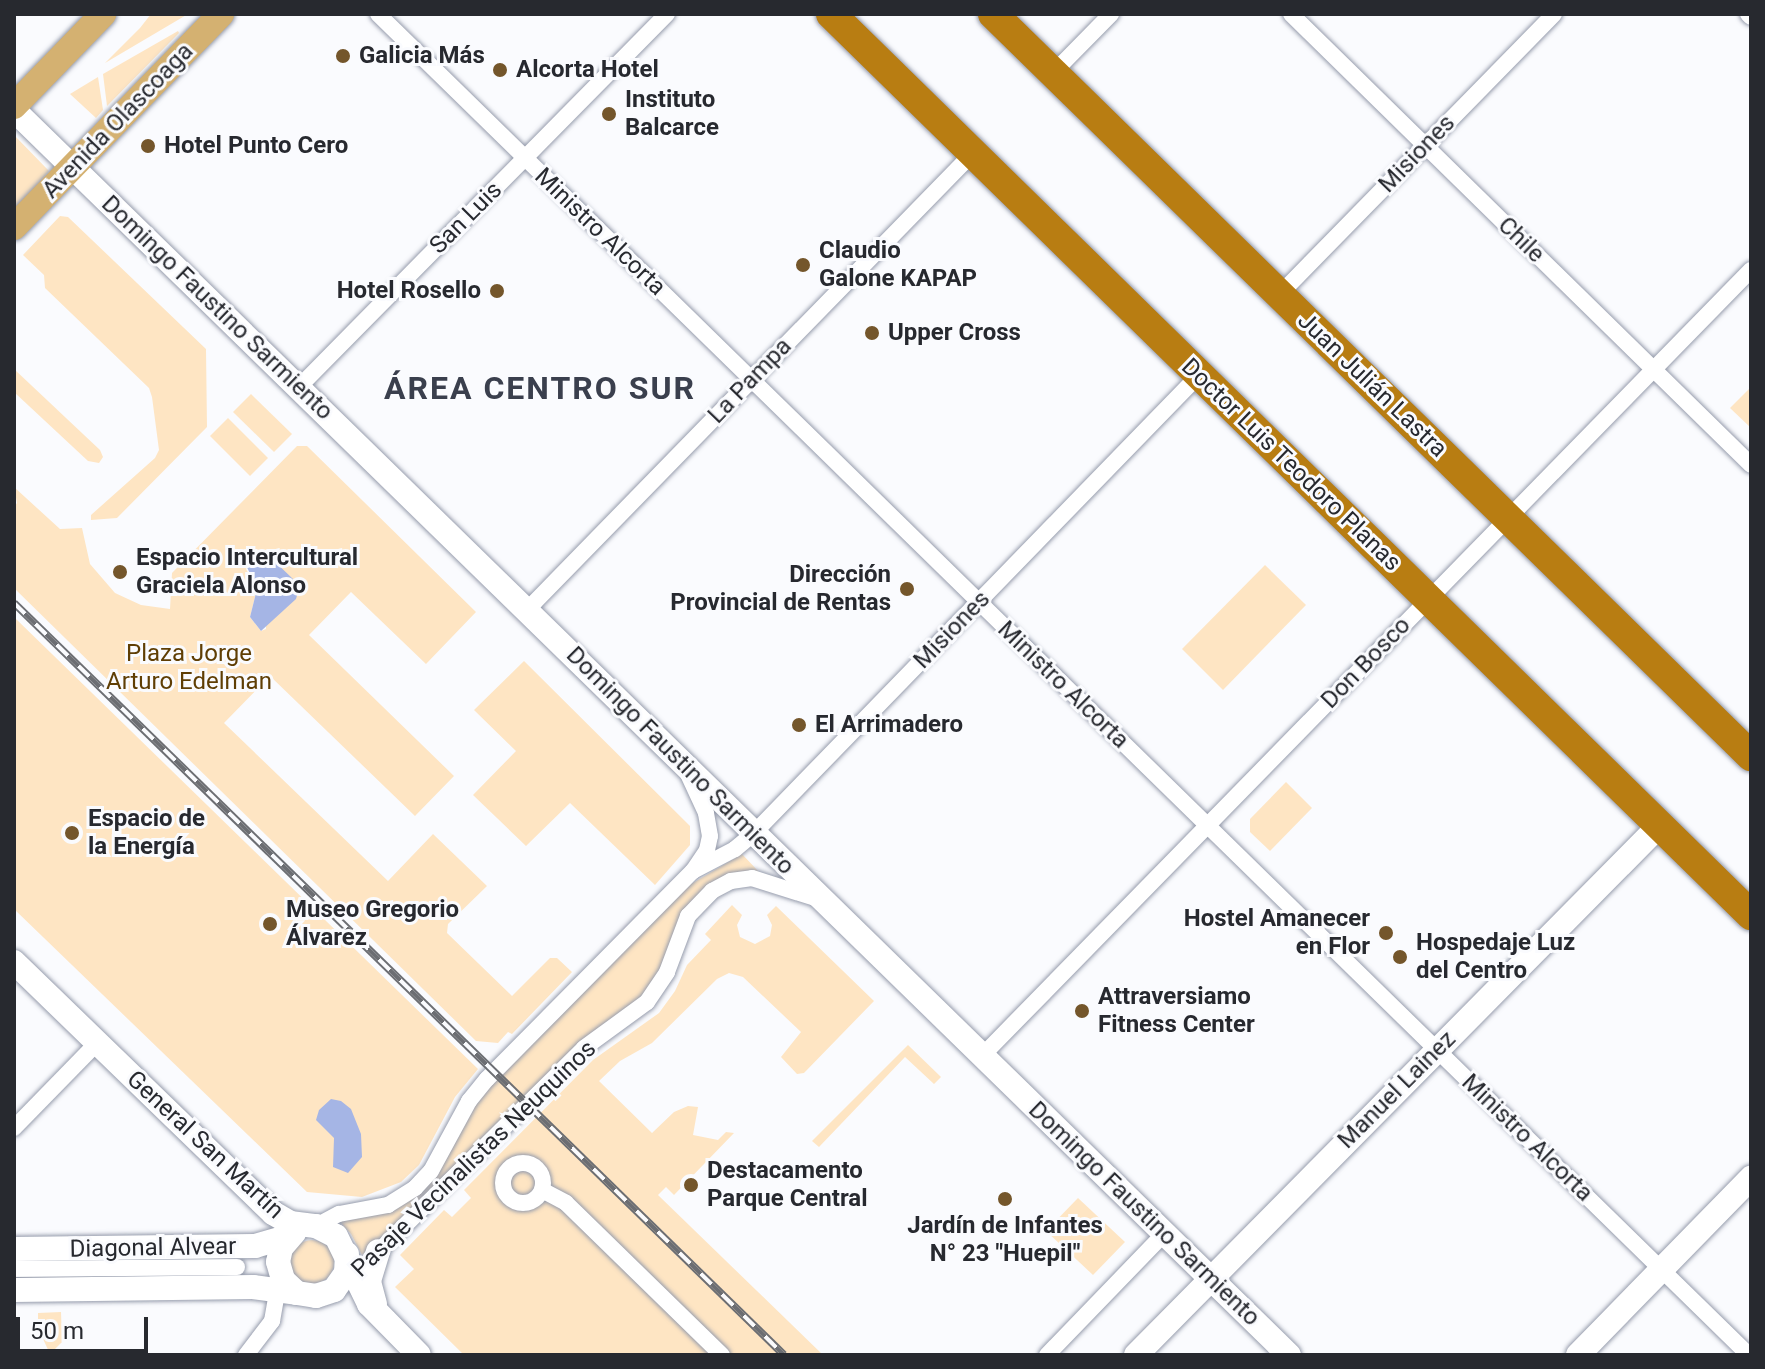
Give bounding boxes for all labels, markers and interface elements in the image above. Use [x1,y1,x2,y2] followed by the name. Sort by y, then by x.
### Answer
[37,37,199,205] street label: Avenida Olascoaga
[359,42,485,70] place label: Galicia Más
[334,47,352,65] marker: Galicia Más
[516,56,659,84] place label: Alcorta Hotel
[491,61,509,79] marker: Alcorta Hotel
[625,86,719,142] place label: Instituto Balcarce
[600,105,618,123] marker: Instituto Balcarce
[1373,109,1461,199] street label: Misiones
[164,132,348,160] place label: Hotel Punto Cero
[139,137,157,155] marker: Hotel Punto Cero
[528,162,672,302] street label: Ministro Alcorta
[424,176,508,260] street label: San Luis
[95,190,339,426] street label: Domingo Faustino Sarmiento
[1492,211,1550,269] street label: Chile
[819,237,977,293] place label: Claudio Galone KAPAP
[794,256,812,274] marker: Claudio Galone KAPAP
[337,277,481,305] place label: Hotel Rosello
[488,282,506,300] marker: Hotel Rosello
[1291,307,1453,463] street label: Juan Julián Lastra
[888,319,1021,347] place label: Upper Cross
[863,324,881,342] marker: Upper Cross
[702,332,798,430] street label: La Pampa
[1175,352,1407,578] street label: Doctor Luis Teodoro Planas
[384,369,696,407] district label: ÁREA CENTRO SUR
[136,544,358,600] place label: Espacio Intercultural Graciela Alonso
[670,561,891,617] place label: Dirección Provincial de Rentas
[111,563,129,581] marker: Espacio Intercultural Graciela Alonso
[898,580,916,598] marker: Dirección Provincial de Rentas
[908,585,996,675] street label: Misiones
[1315,611,1417,715] street label: Don Bosco
[991,615,1135,755] street label: Ministro Alcorta
[106,640,272,696] park label: Plaza Jorge Arturo Edelman
[560,641,800,881] street label: Domingo Faustino Sarmiento
[815,711,963,739] place label: El Arrimadero
[790,716,808,734] marker: El Arrimadero
[88,805,205,861] place label: Espacio de la Energía
[63,824,81,842] marker: Espacio de la Energía
[286,896,459,952] place label: Museo Gregorio Álvarez
[1184,905,1370,961] place label: Hostel Amanecer en Flor
[261,915,279,933] marker: Museo Gregorio Álvarez
[1377,924,1395,942] marker: Hostel Amanecer en Flor
[1416,929,1575,985] place label: Hospedaje Luz del Centro
[1391,948,1409,966] marker: Hospedaje Luz del Centro
[1098,983,1255,1039] place label: Attraversiamo Fitness Center
[1073,1002,1091,1020] marker: Attraversiamo Fitness Center
[1332,1025,1462,1155] street label: Manuel Lainez
[346,1035,602,1283] street label: Pasaje Vecinalistas Neuquinos
[121,1065,289,1225] street label: General San Martín
[1455,1068,1599,1208] street label: Ministro Alcorta
[1022,1096,1266,1332] street label: Domingo Faustino Sarmiento
[707,1157,867,1213] place label: Destacamento Parque Central
[682,1176,700,1194] marker: Destacamento Parque Central
[996,1190,1014,1208] marker: Jardín de Infantes N° 23 "Huepil"
[907,1212,1103,1268] place label: Jardín de Infantes N° 23 "Huepil"
[69,1232,237,1264] street label: Diagonal Alvear
[20,1301,152,1351] scale bar
[30,1317,84,1345] text: 50 m

